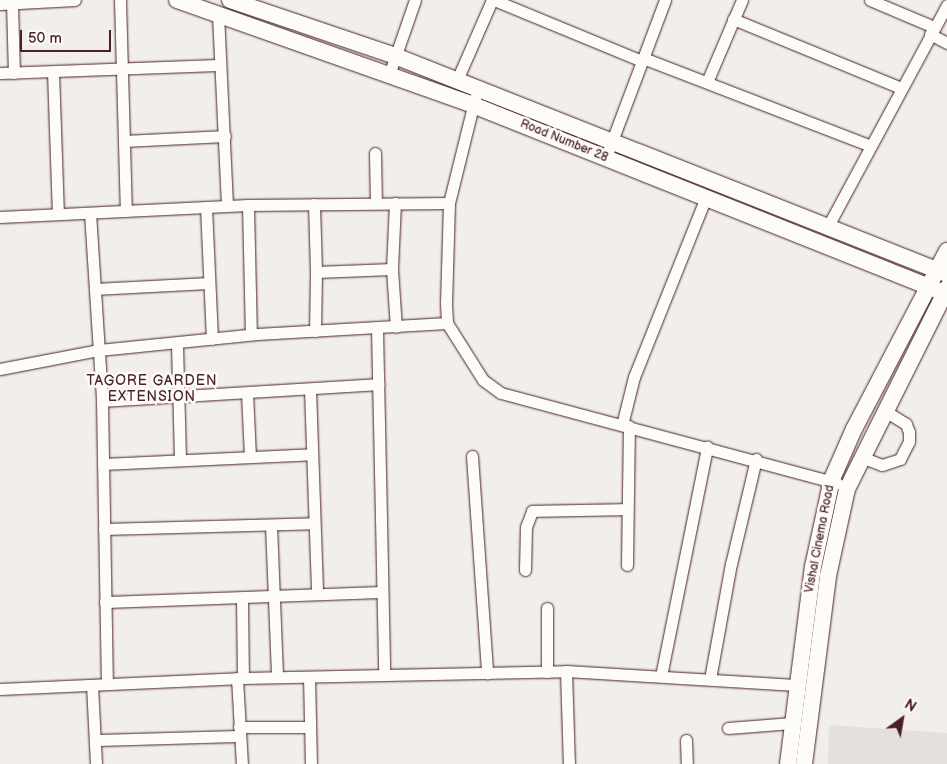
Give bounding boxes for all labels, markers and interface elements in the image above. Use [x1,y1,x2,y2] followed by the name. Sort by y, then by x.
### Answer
[22,20,114,52] scale bar
[28,29,62,48] text: 50 m
[518,117,610,165] street label: Road Number 28
[85,373,219,406] district label: TAGORE GARDEN EXTENSION
[802,484,838,594] street label: Vishal Cinema Road
[877,694,927,744] north arrow
[901,696,919,716] text: N

